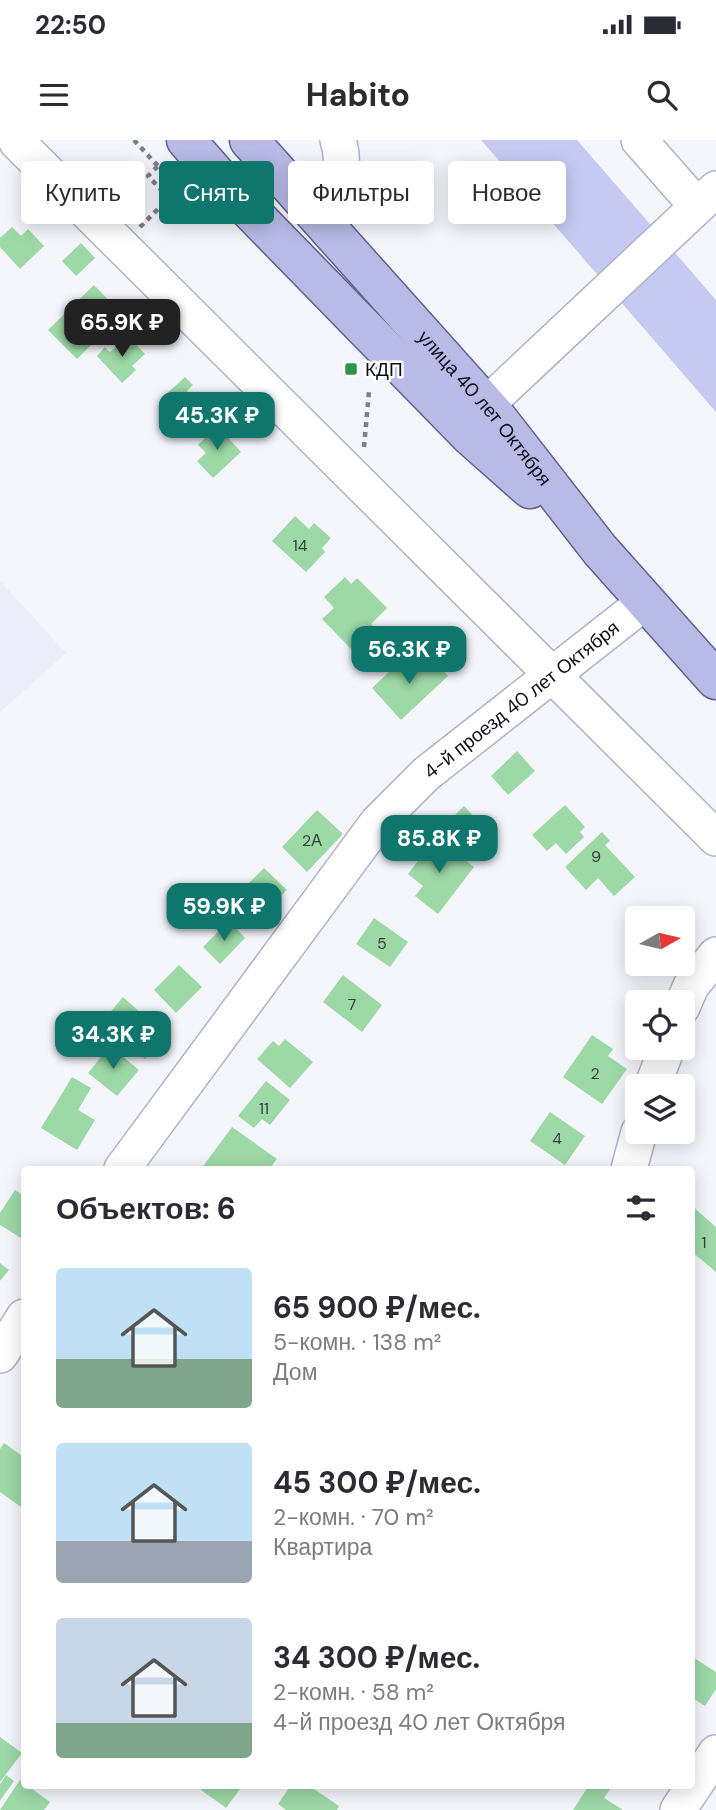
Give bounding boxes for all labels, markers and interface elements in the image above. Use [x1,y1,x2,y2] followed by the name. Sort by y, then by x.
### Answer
[35,8,106,42] text: 22:50
[306,74,410,116] text: Habito
[35,76,73,114] icon: menu
[643,76,681,114] icon: search
[21,161,145,224] chip: Купить
[159,161,274,224] chip: Снять
[288,161,434,224] chip: Фильтры
[448,161,566,224] chip: Новое
[57,300,187,359] pin: 65.9K ₽
[80,307,164,337] text: 65.9K ₽
[412,325,557,491] street label: улица 40 лет Октября
[365,357,403,382] place label: КДП
[343,361,359,377] marker: КДП
[152,392,282,452] pin: 45.3K ₽
[175,400,259,430] text: 45.3K ₽
[293,535,308,556] house number: 14
[419,615,624,784] street label: 4-й проезд 40 лет Октября
[344,626,474,686] pin: 56.3K ₽
[367,634,451,664] text: 56.3K ₽
[374,816,504,875] pin: 85.8K ₽
[397,823,481,853] text: 85.8K ₽
[302,830,322,851] house number: 2А
[591,846,601,867] house number: 9
[159,884,289,943] pin: 59.9K ₽
[183,891,265,921] text: 59.9K ₽
[625,906,695,976] north arrow
[625,906,695,1144] map controls
[377,933,387,954] house number: 5
[625,990,695,1060] button: locate
[348,994,356,1015] house number: 7
[48,1012,178,1071] pin: 34.3K ₽
[71,1019,155,1049] text: 34.3K ₽
[590,1063,600,1084] house number: 2
[625,1074,695,1144] button: layers
[259,1098,269,1119] house number: 11
[552,1128,562,1149] house number: 4
[56,1189,236,1228] text: Объектов: 6
[622,1189,660,1227] icon: filters
[702,1232,707,1253] house number: 1
[273,1288,481,1327] text: 65 900 ₽/мес.
[112,1296,196,1380] icon: home
[273,1327,441,1357] text: 5-комн. · 138 m²
[273,1357,317,1387] text: Дом
[273,1463,481,1502] text: 45 300 ₽/мес.
[112,1471,196,1555] icon: home
[273,1502,434,1532] text: 2-комн. · 70 m²
[273,1532,372,1562] text: Квартира
[273,1638,480,1677] text: 34 300 ₽/мес.
[112,1646,196,1730] icon: home
[273,1677,434,1707] text: 2-комн. · 58 m²
[273,1707,566,1737] text: 4-й проезд 40 лет Октября

